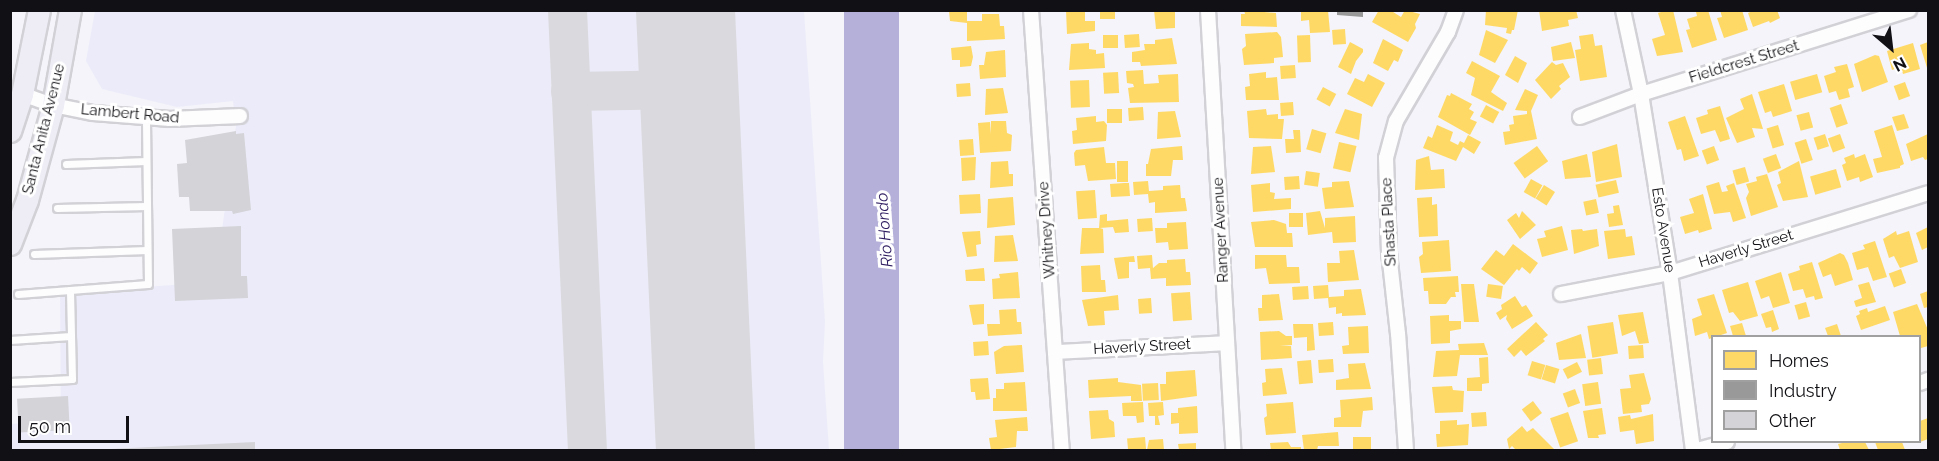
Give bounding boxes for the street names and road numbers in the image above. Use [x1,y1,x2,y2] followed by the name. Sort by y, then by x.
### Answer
[1687,37,1801,87] street label: Fieldcrest Street
[19,61,69,197] street label: Santa Anita Avenue
[80,101,180,127] street label: Lambert Road
[1209,176,1233,284] street label: Ranger Avenue
[1378,177,1400,267] street label: Shasta Place
[1035,181,1059,279] street label: Whitney Drive
[1647,186,1679,274] street label: Esto Avenue
[1696,226,1796,272] street label: Haverly Street
[1093,335,1191,359] street label: Haverly Street

